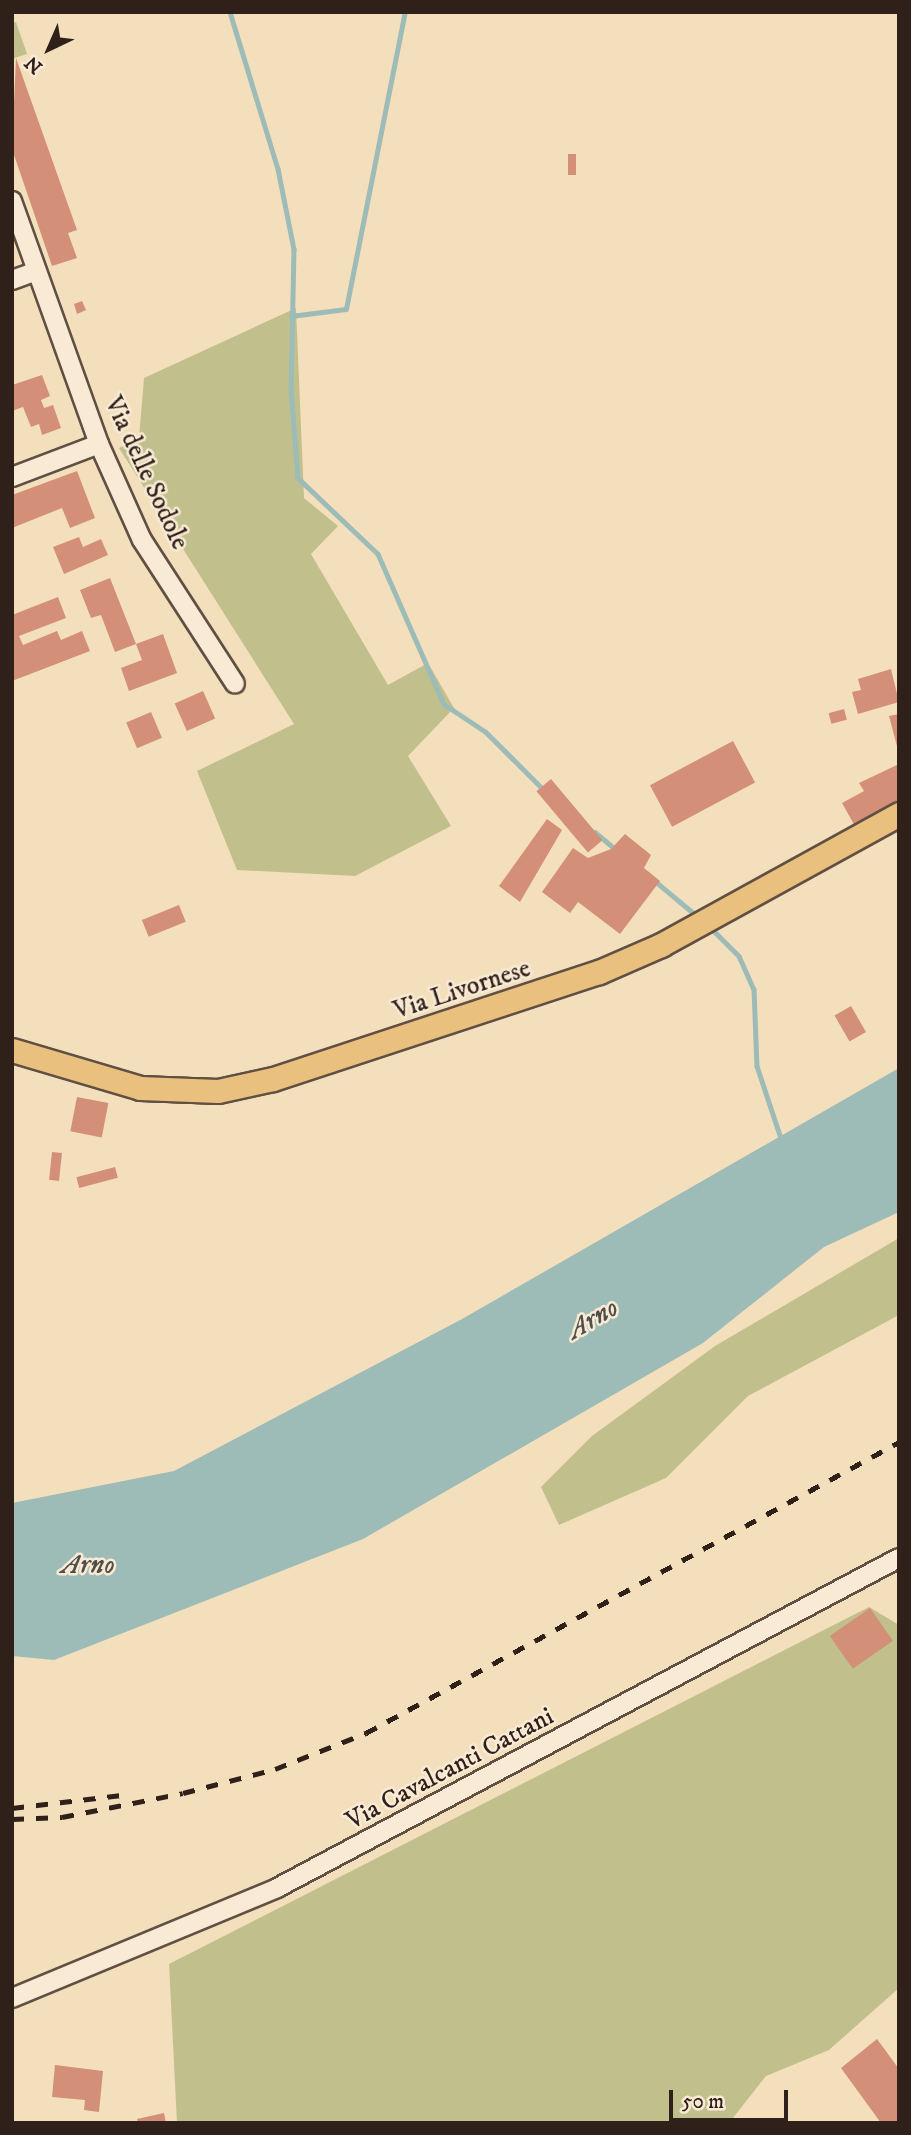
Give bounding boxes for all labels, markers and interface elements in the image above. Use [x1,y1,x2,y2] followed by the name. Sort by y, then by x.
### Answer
[14,14,84,84] north arrow
[20,51,48,78] text: N
[97,391,195,555] street label: Via delle Sodole
[390,953,534,1027] street label: Via Livornese
[562,1291,624,1347] water label: Arno
[61,1548,115,1582] water label: Arno
[341,1701,559,1837] street label: Via Cavalcanti Cattani
[673,2076,792,2120] scale bar
[682,2089,724,2115] text: 50 m

